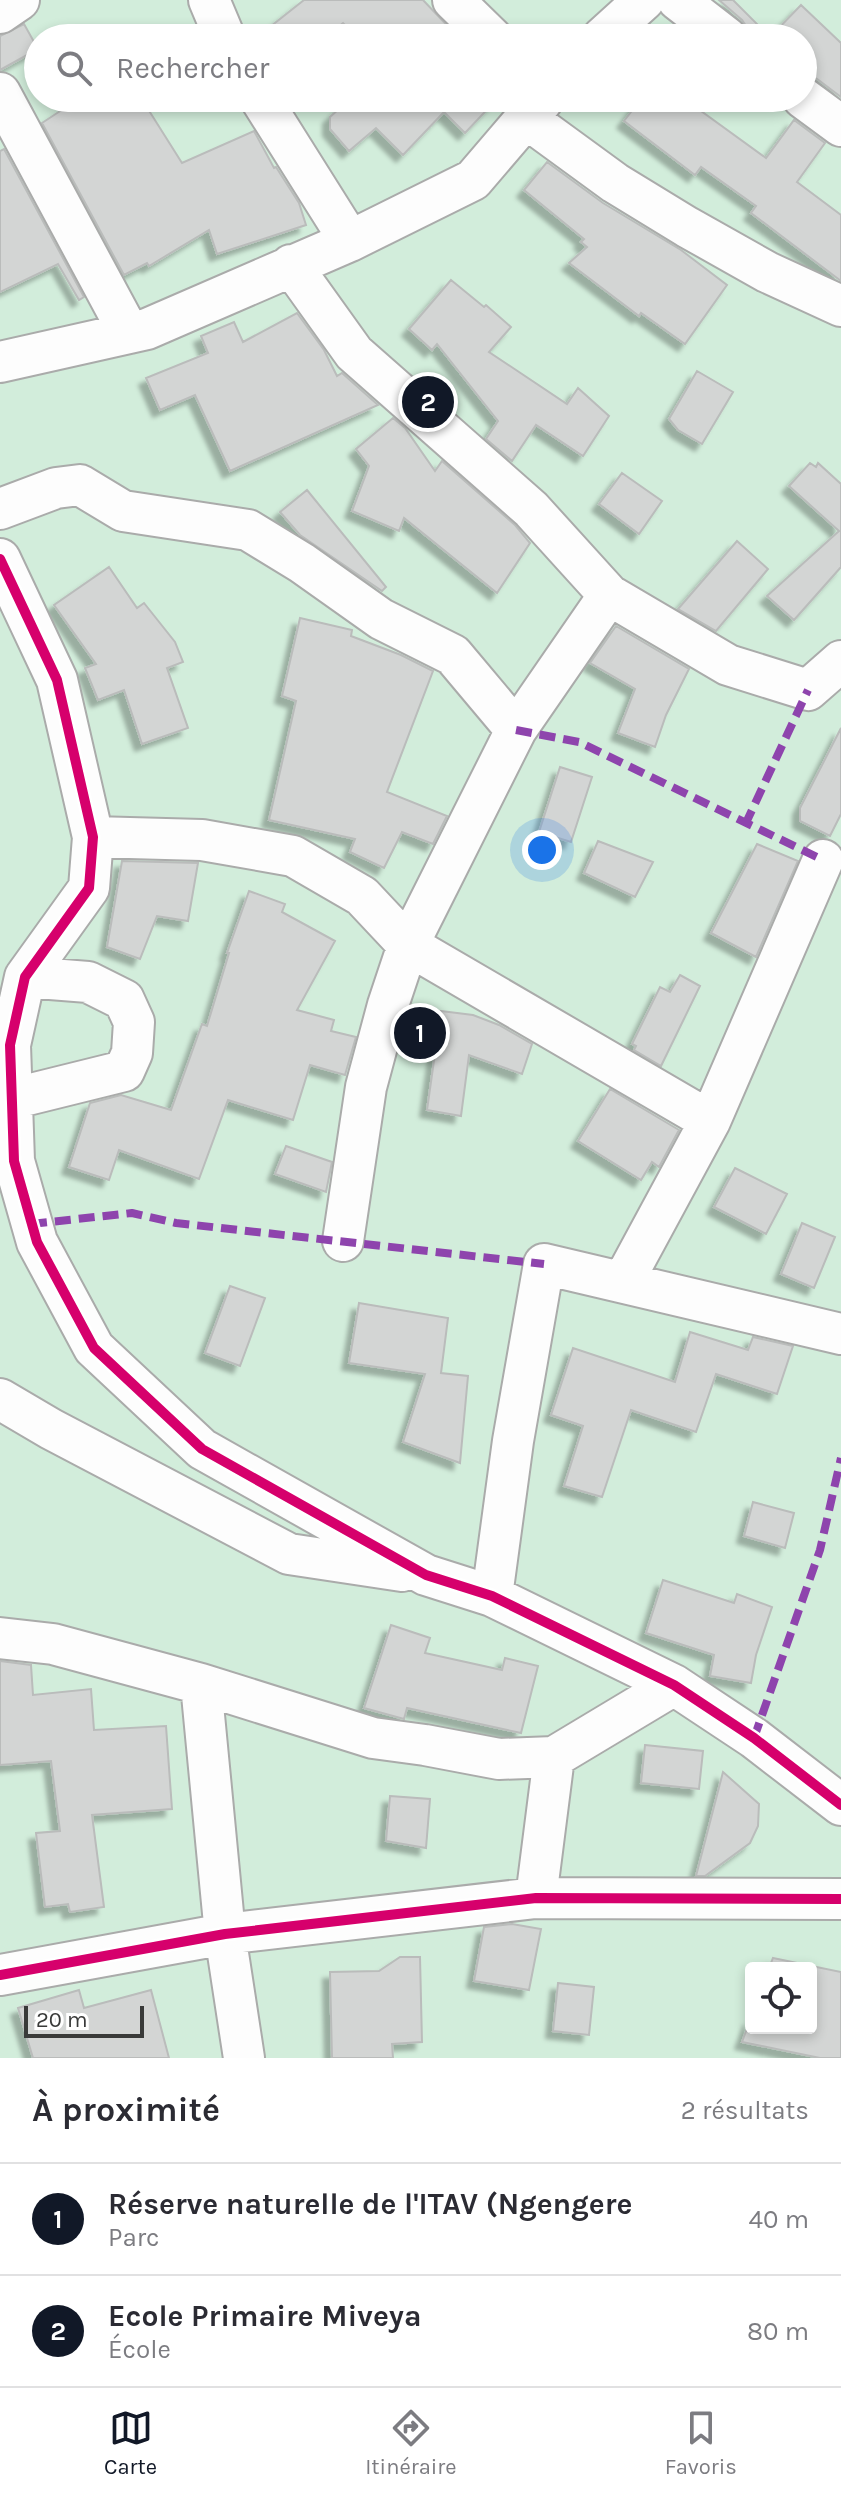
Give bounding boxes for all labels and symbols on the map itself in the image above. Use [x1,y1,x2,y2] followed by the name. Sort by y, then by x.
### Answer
[402,372,454,432] pin: 2
[522,830,562,870] your location
[394,1003,446,1063] pin: 1
[24,2002,144,2038] scale bar

